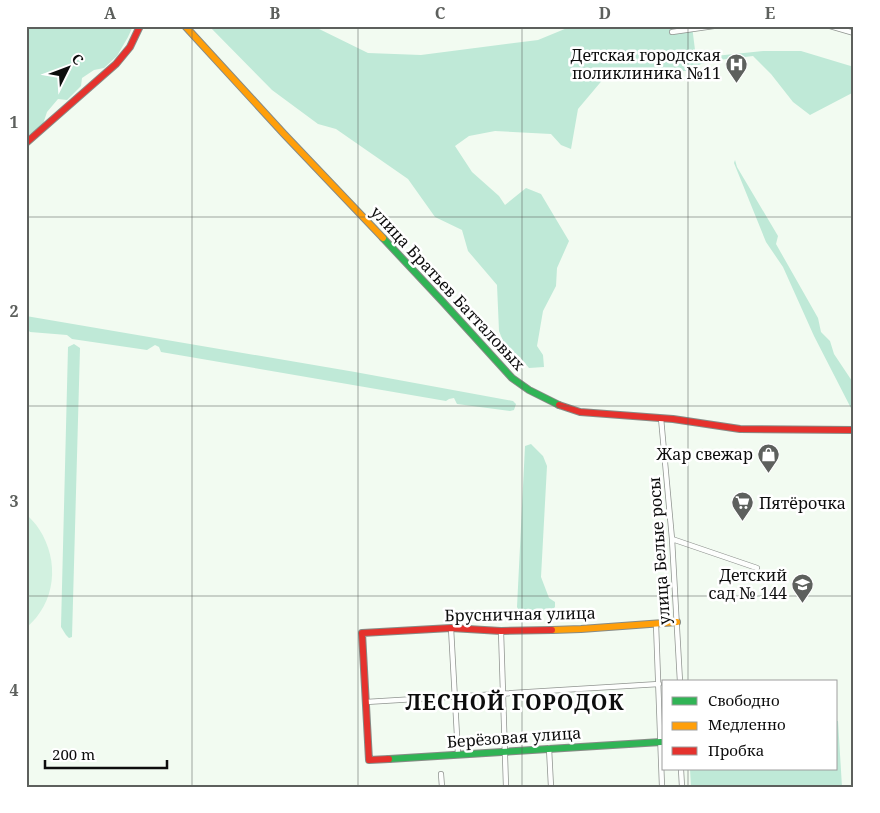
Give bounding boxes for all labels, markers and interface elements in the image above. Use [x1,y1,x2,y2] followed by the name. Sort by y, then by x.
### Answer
[104,2,117,24] text: A
[270,2,281,24] text: B
[435,2,446,24] text: C
[599,2,611,24] text: D
[765,2,775,24] text: E
[42,42,92,92] north arrow
[571,44,721,84] place label: Детская городская поликлиника №11
[68,49,88,69] text: С
[725,52,749,83] hospital icon: Детская городская поликлиника №11
[9,111,19,133] text: 1
[366,201,531,375] street label: улица Братьев Батталовых
[9,300,19,322] text: 2
[757,442,781,473] shop icon: Жар свежар
[655,443,753,465] place label: Жар свежар
[643,476,675,626] street label: улица Белые росы
[9,490,19,512] text: 3
[731,491,755,522] supermarket icon: Пятёрочка
[759,492,846,514] place label: Пятёрочка
[709,564,787,604] place label: Детский сад № 144
[791,572,815,603] school or university icon: Детский сад № 144
[444,602,596,626] street label: Брусничная улица
[9,679,19,701] text: 4
[662,680,838,770] legend
[406,688,624,716] district label: ЛЕСНОЙ ГОРОДОК
[708,690,780,710] text: Свободно
[708,714,786,734] text: Медленно
[446,721,582,753] street label: Берёзовая улица
[45,738,168,770] scale bar
[708,740,764,760] text: Пробка
[52,744,95,764] text: 200 m

